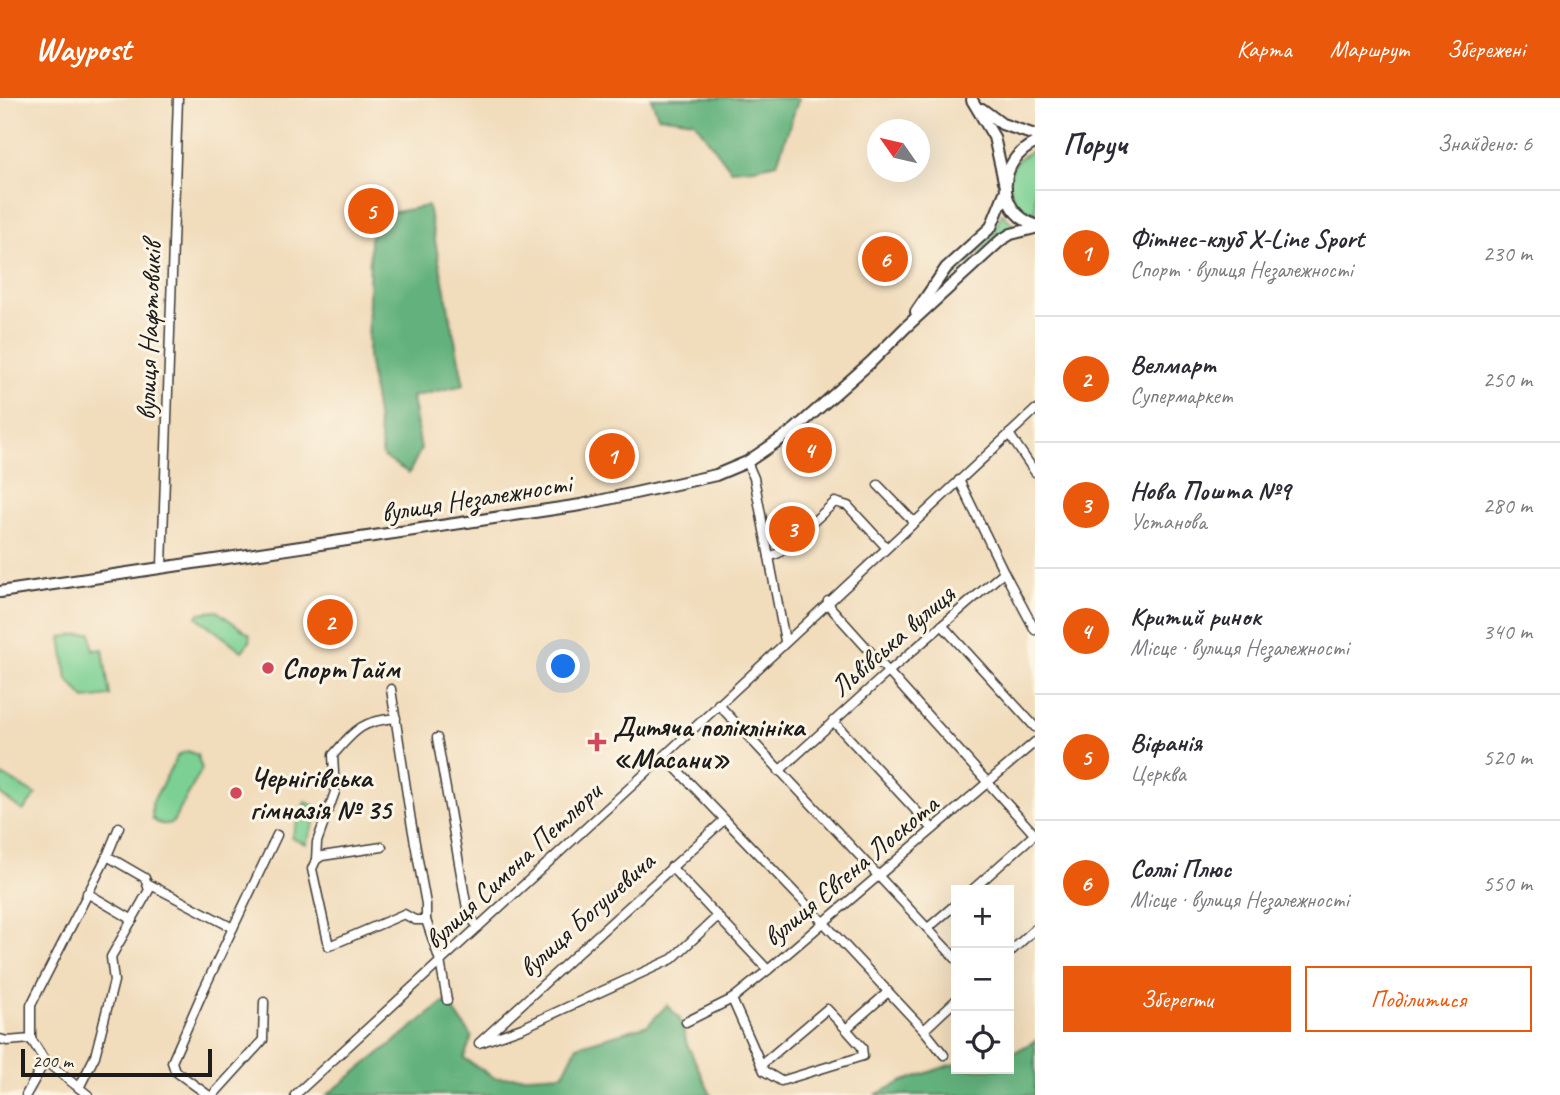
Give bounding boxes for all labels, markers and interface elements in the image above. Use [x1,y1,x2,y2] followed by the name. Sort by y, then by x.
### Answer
[35,28,131,70] text: Waypost
[1237,34,1292,64] text: Карта
[1330,34,1409,64] text: Маршрут
[1447,34,1525,64] text: Збережені
[867,119,930,182] north arrow
[1063,125,1127,163] text: Поруч
[1437,129,1532,158] text: Знайдено: 6
[348,185,394,237] pin: 5
[1130,222,1364,255] text: Фітнес-клуб X-Line Sport
[862,233,908,285] pin: 6
[128,235,169,421] street label: вулиця Нафтовиків
[1081,239,1091,268] text: 1
[1483,239,1532,268] text: 230 m
[1130,255,1353,284] text: Спорт · вулиця Незалежності
[1130,348,1215,381] text: Велмарт
[1081,365,1091,394] text: 2
[1483,365,1532,394] text: 250 m
[1130,381,1233,410] text: Супермаркет
[786,424,832,476] pin: 4
[589,430,635,482] pin: 1
[378,465,578,531] street label: вулиця Незалежності
[1130,474,1290,507] text: Нова Пошта №9
[1081,491,1091,520] text: 3
[1483,491,1532,520] text: 280 m
[769,503,815,555] pin: 3
[1130,507,1206,536] text: Установа
[823,576,963,704] street label: Львівська вулиця
[307,596,353,648] pin: 2
[1130,600,1261,633] text: Критий ринок
[1081,617,1091,646] text: 4
[1483,617,1532,646] text: 340 m
[1130,633,1349,662] text: Місце · вулиця Незалежності
[546,649,580,683] your location
[282,651,401,686] place label: СпортТайм
[260,660,276,676] marker: СпортТайм
[613,709,807,776] place label: Дитяча поліклініка «Масани»
[1130,726,1202,759] text: Віфанія
[587,732,607,752] marker: Дитяча поліклініка «Масани»
[1081,743,1091,772] text: 5
[1483,743,1532,772] text: 520 m
[1130,759,1186,788] text: Церква
[250,760,394,827] place label: Чернігівська гімназія № 35
[417,772,610,956] street label: вулиця Симона Петлюри
[228,785,244,801] marker: Чернігівська гімназія № 35
[755,786,947,954] street label: вулиця Євгена Лоскота
[511,843,663,985] street label: вулиця Богушевича
[1130,852,1231,885] text: Соллі Плюс
[1081,869,1091,898] text: 6
[1483,869,1532,898] text: 550 m
[951,885,1014,1074] map controls
[951,885,1014,948] button: +
[1130,885,1349,914] text: Місце · вулиця Незалежності
[951,948,1014,1011] button: −
[1063,966,1291,1032] button: Зберегти
[1305,966,1532,1032] button: Поділитися
[951,1011,1014,1074] button: locate
[21,1046,212,1078] scale bar
[32,1049,73,1073] text: 200 m

